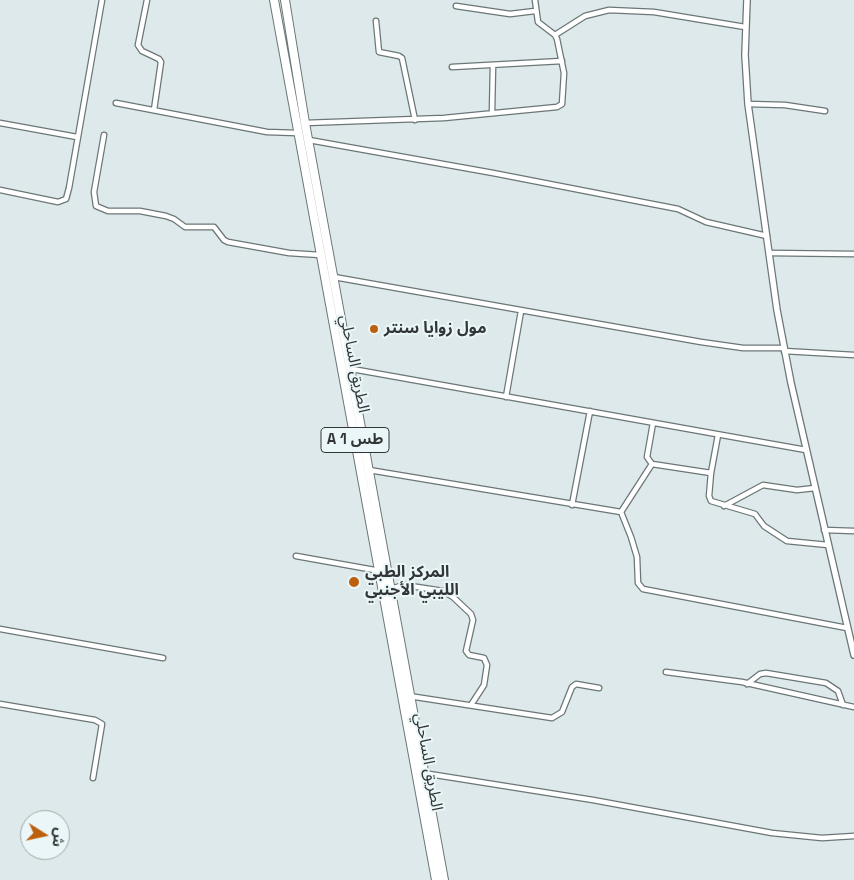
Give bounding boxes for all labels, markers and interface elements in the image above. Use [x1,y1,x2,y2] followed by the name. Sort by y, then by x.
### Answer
[335,313,373,415] street label: الطريق الساحلي
[384,319,486,339] place label: مول زوايا سنتر
[368,323,380,335] marker: مول زوايا سنتر
[321,428,389,452] road number: A 1 طس
[365,563,459,601] place label: المركز الطبي الليبي الأجنبي
[347,575,361,589] marker: المركز الطبي الليبي الأجنبي
[410,711,446,813] street label: الطريق الساحلي
[20,810,70,860] north arrow
[48,826,69,848] text: ش

